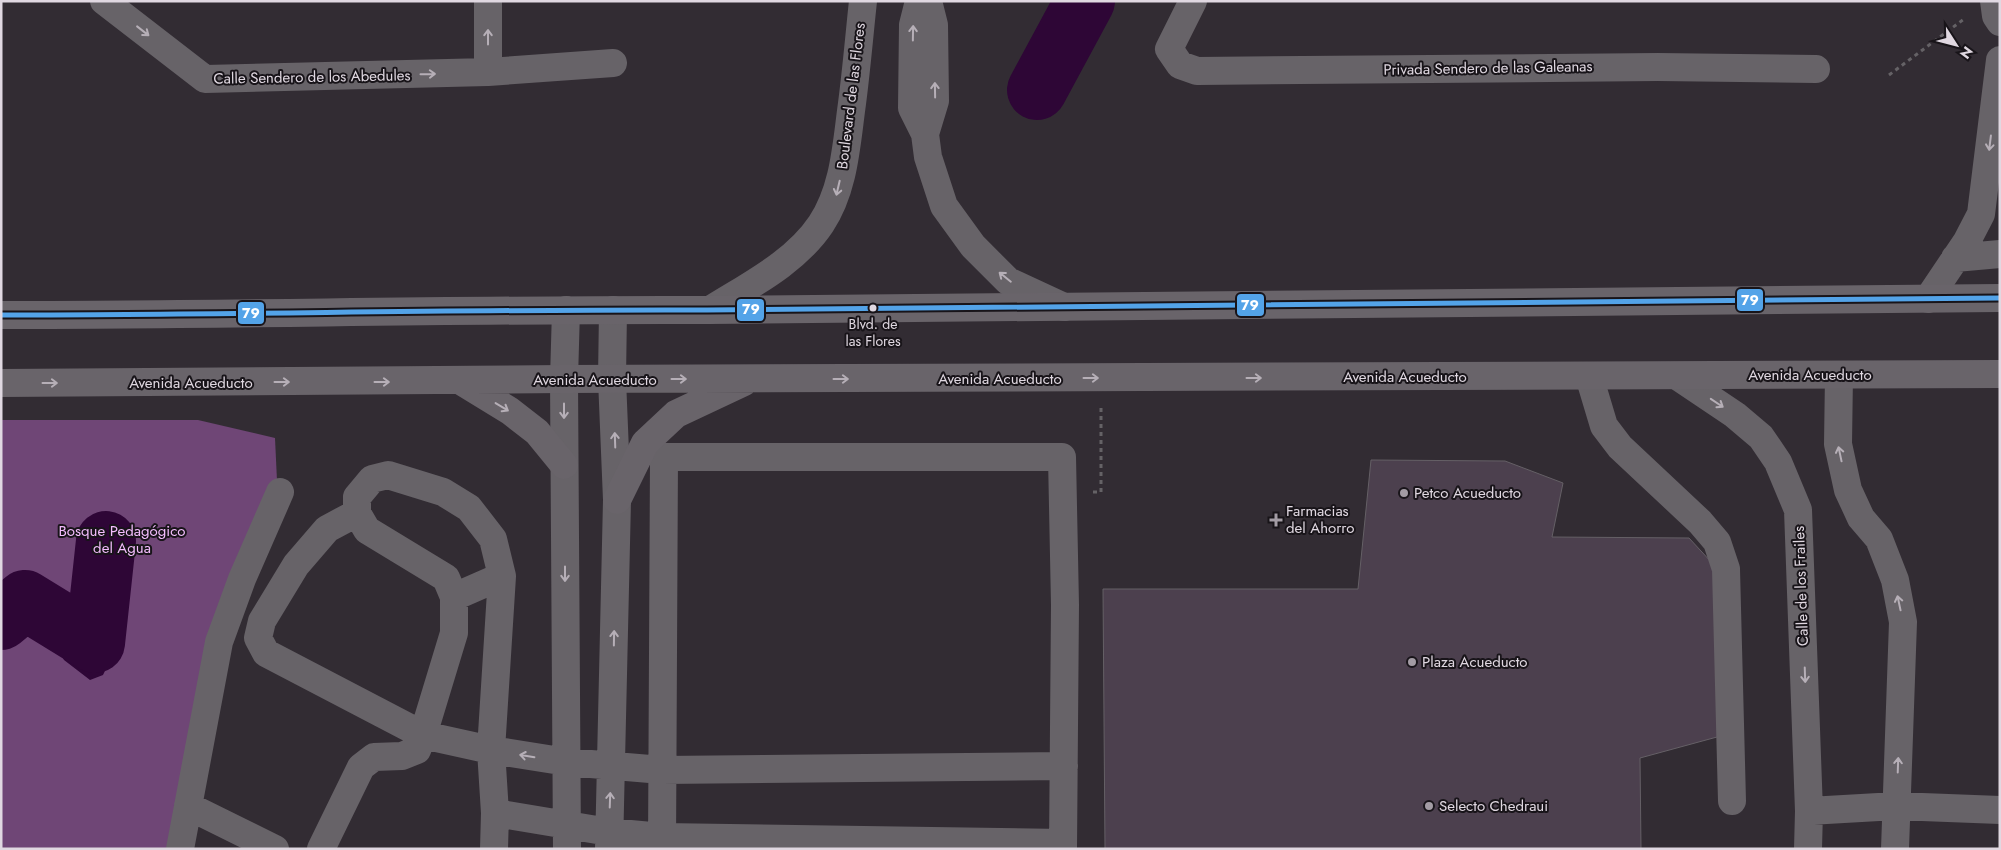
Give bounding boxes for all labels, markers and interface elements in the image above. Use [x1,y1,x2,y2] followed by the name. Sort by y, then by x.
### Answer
[1931,20,1981,70] north arrow
[831,22,871,170] street label: Boulevard de las Flores
[136,25,149,36] one-way arrow
[909,25,918,41] one-way arrow
[483,29,493,46] one-way arrow
[1955,42,1978,63] text: N
[1383,55,1593,81] street label: Privada Sendero de las Galeanas
[213,64,411,90] street label: Calle Sendero de los Abedules
[420,69,436,79] one-way arrow
[930,82,940,98] one-way arrow
[1985,135,1995,151] one-way arrow
[833,180,842,196] one-way arrow
[999,272,1012,283] one-way arrow
[1736,288,1764,312] line badge: 79
[1741,290,1759,310] text: 79
[1236,293,1265,317] line badge: 79
[1241,295,1259,315] text: 79
[736,298,765,322] line badge: 79
[742,299,760,319] text: 79
[237,301,265,325] line badge: 79
[242,303,260,323] text: 79
[868,303,878,313] marker: Blvd. de las Flores
[845,314,901,351] place label: Blvd. de las Flores
[1748,364,1872,386] street label: Avenida Acueducto
[1343,366,1467,388] street label: Avenida Acueducto
[938,368,1062,390] street label: Avenida Acueducto
[533,369,657,391] street label: Avenida Acueducto
[129,372,253,394] street label: Avenida Acueducto
[1082,373,1099,383] one-way arrow
[1245,373,1261,383] one-way arrow
[670,374,686,384] one-way arrow
[832,374,849,384] one-way arrow
[274,377,290,387] one-way arrow
[374,377,390,387] one-way arrow
[42,378,58,388] one-way arrow
[1710,398,1724,408] one-way arrow
[495,402,509,412] one-way arrow
[559,402,569,419] one-way arrow
[610,432,619,448] one-way arrow
[1835,447,1845,463] one-way arrow
[1414,482,1521,504] place label: Petco Acueducto
[1398,487,1410,499] marker: Petco Acueducto
[1286,500,1354,539] place label: Farmacias del Ahorro
[1270,514,1282,526] marker: Farmacias del Ahorro
[58,520,186,559] park label: Bosque Pedagógico del Agua
[1788,526,1814,646] street label: Calle de los Frailes
[560,565,570,581] one-way arrow
[1894,595,1904,611] one-way arrow
[609,630,619,646] one-way arrow
[1422,651,1528,673] place label: Plaza Acueducto
[1406,656,1418,668] marker: Plaza Acueducto
[1800,666,1809,682] one-way arrow
[519,751,535,761] one-way arrow
[1893,757,1902,773] one-way arrow
[606,792,615,808] one-way arrow
[1439,795,1548,817] place label: Selecto Chedraui
[1423,800,1435,812] marker: Selecto Chedraui

